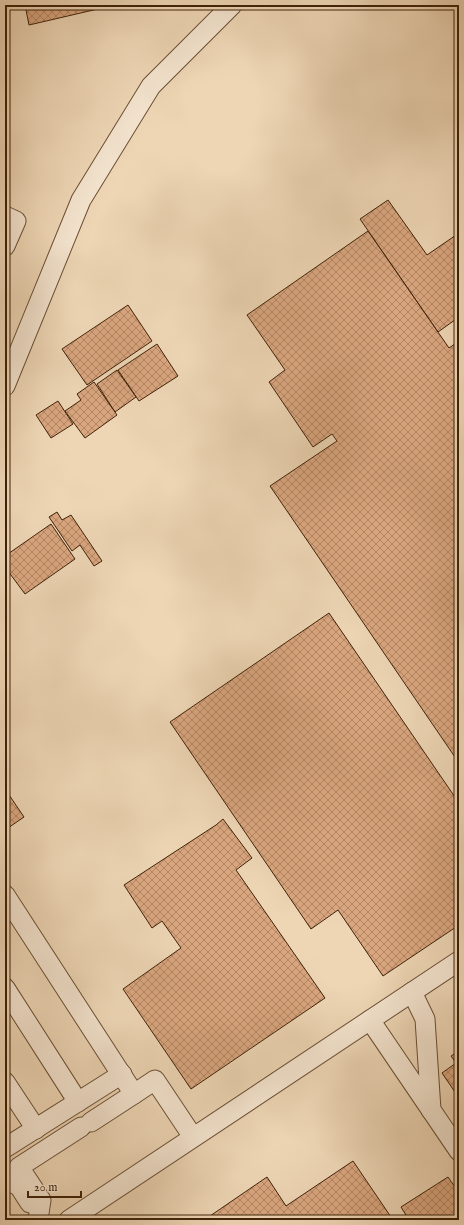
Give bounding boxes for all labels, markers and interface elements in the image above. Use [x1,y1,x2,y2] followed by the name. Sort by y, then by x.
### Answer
[28,1173,81,1199] scale bar
[34,1180,57,1195] text: 20 m

